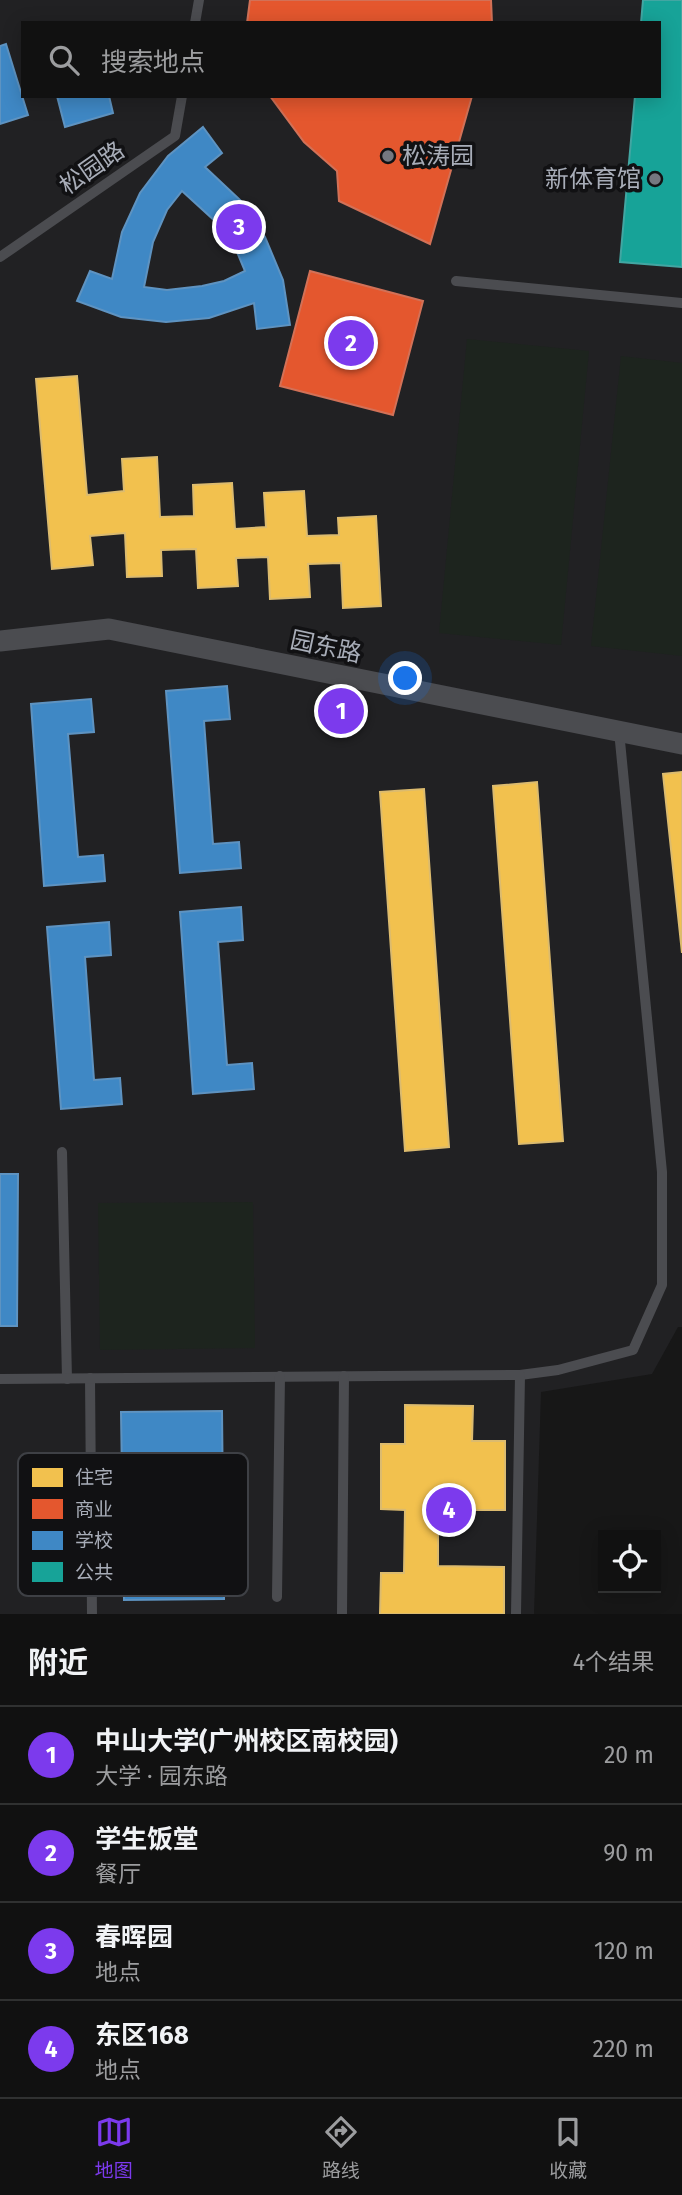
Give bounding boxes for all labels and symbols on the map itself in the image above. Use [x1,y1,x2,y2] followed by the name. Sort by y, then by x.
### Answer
[54,136,130,200] street label: 松园路
[402,142,474,170] place label: 松涛园
[380,148,396,164] marker: 松涛园
[545,165,641,193] place label: 新体育馆
[647,171,663,187] marker: 新体育馆
[216,201,262,253] pin: 3
[328,317,374,369] pin: 2
[288,626,364,668] street label: 园东路
[388,661,422,695] your location
[318,685,364,737] pin: 1
[18,1453,248,1596] legend
[75,1466,113,1489] text: 住宅
[426,1484,472,1536] pin: 4
[75,1498,113,1521] text: 商业
[75,1529,113,1552] text: 学校
[75,1561,113,1584] text: 公共

